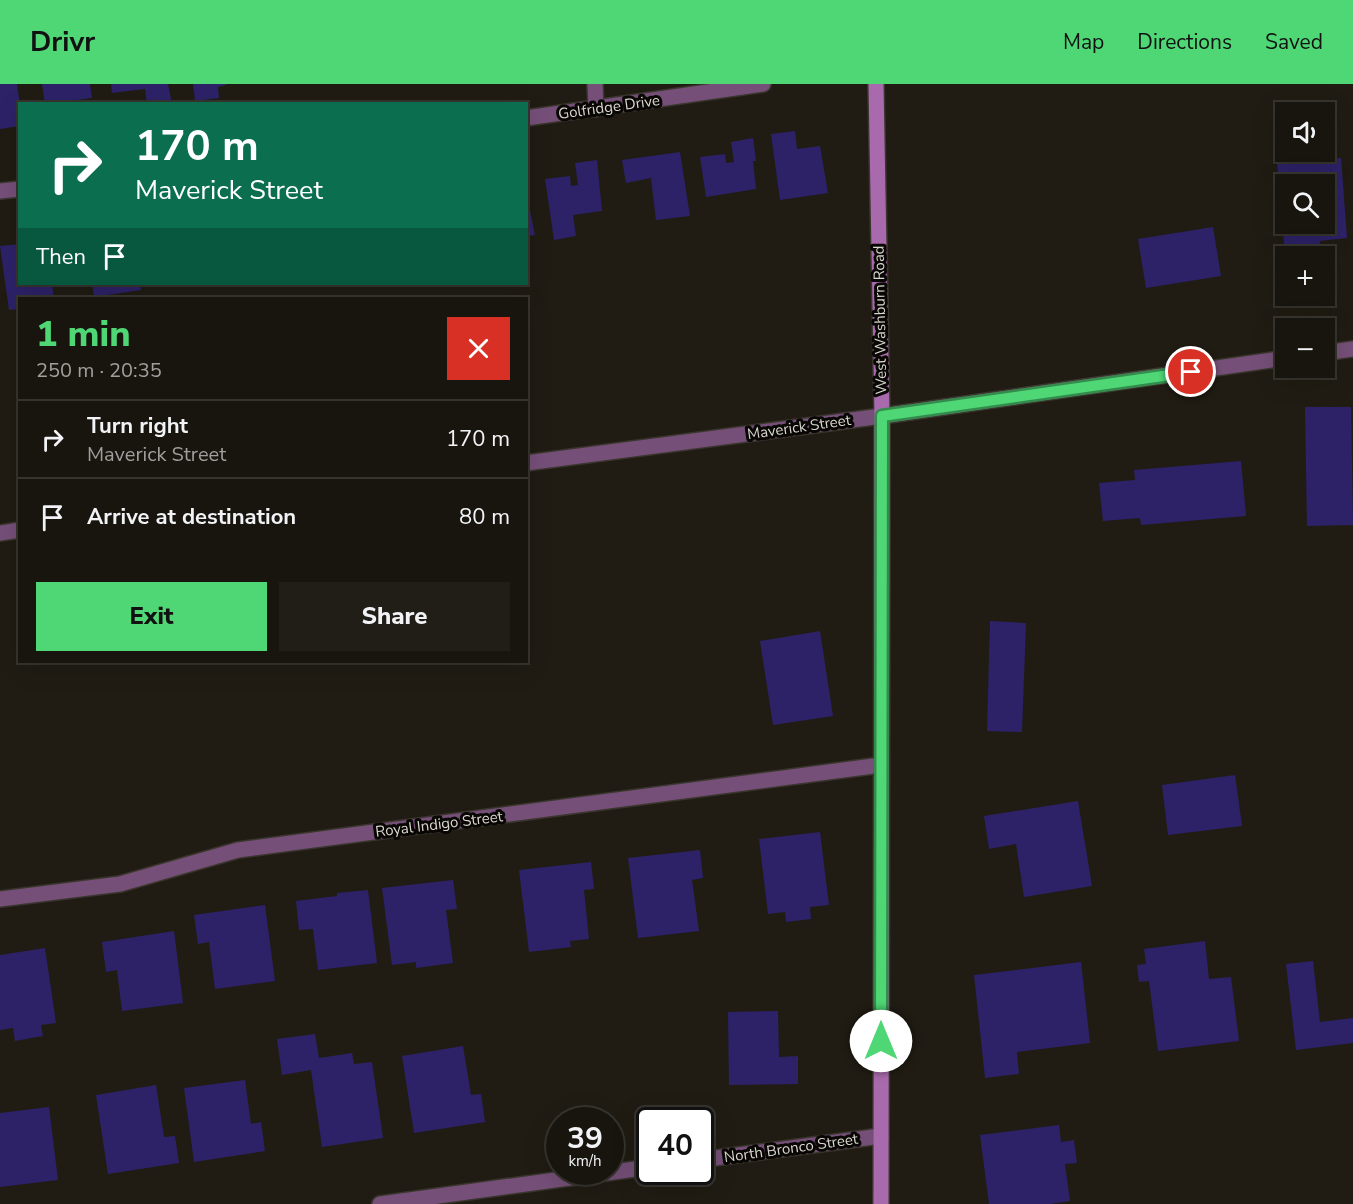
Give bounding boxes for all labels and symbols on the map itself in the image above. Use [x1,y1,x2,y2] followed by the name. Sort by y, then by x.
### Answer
[557,90,661,124] street label: Golfridge Drive
[869,245,891,395] street label: West Washburn Road
[1165,346,1216,397] pin
[746,410,853,444] street label: Maverick Street
[374,806,505,842] street label: Royal Indigo Street
[849,1009,913,1073] position arrow
[636,1107,714,1185] speed limit sign: 40
[723,1129,860,1167] street label: North Bronco Street

